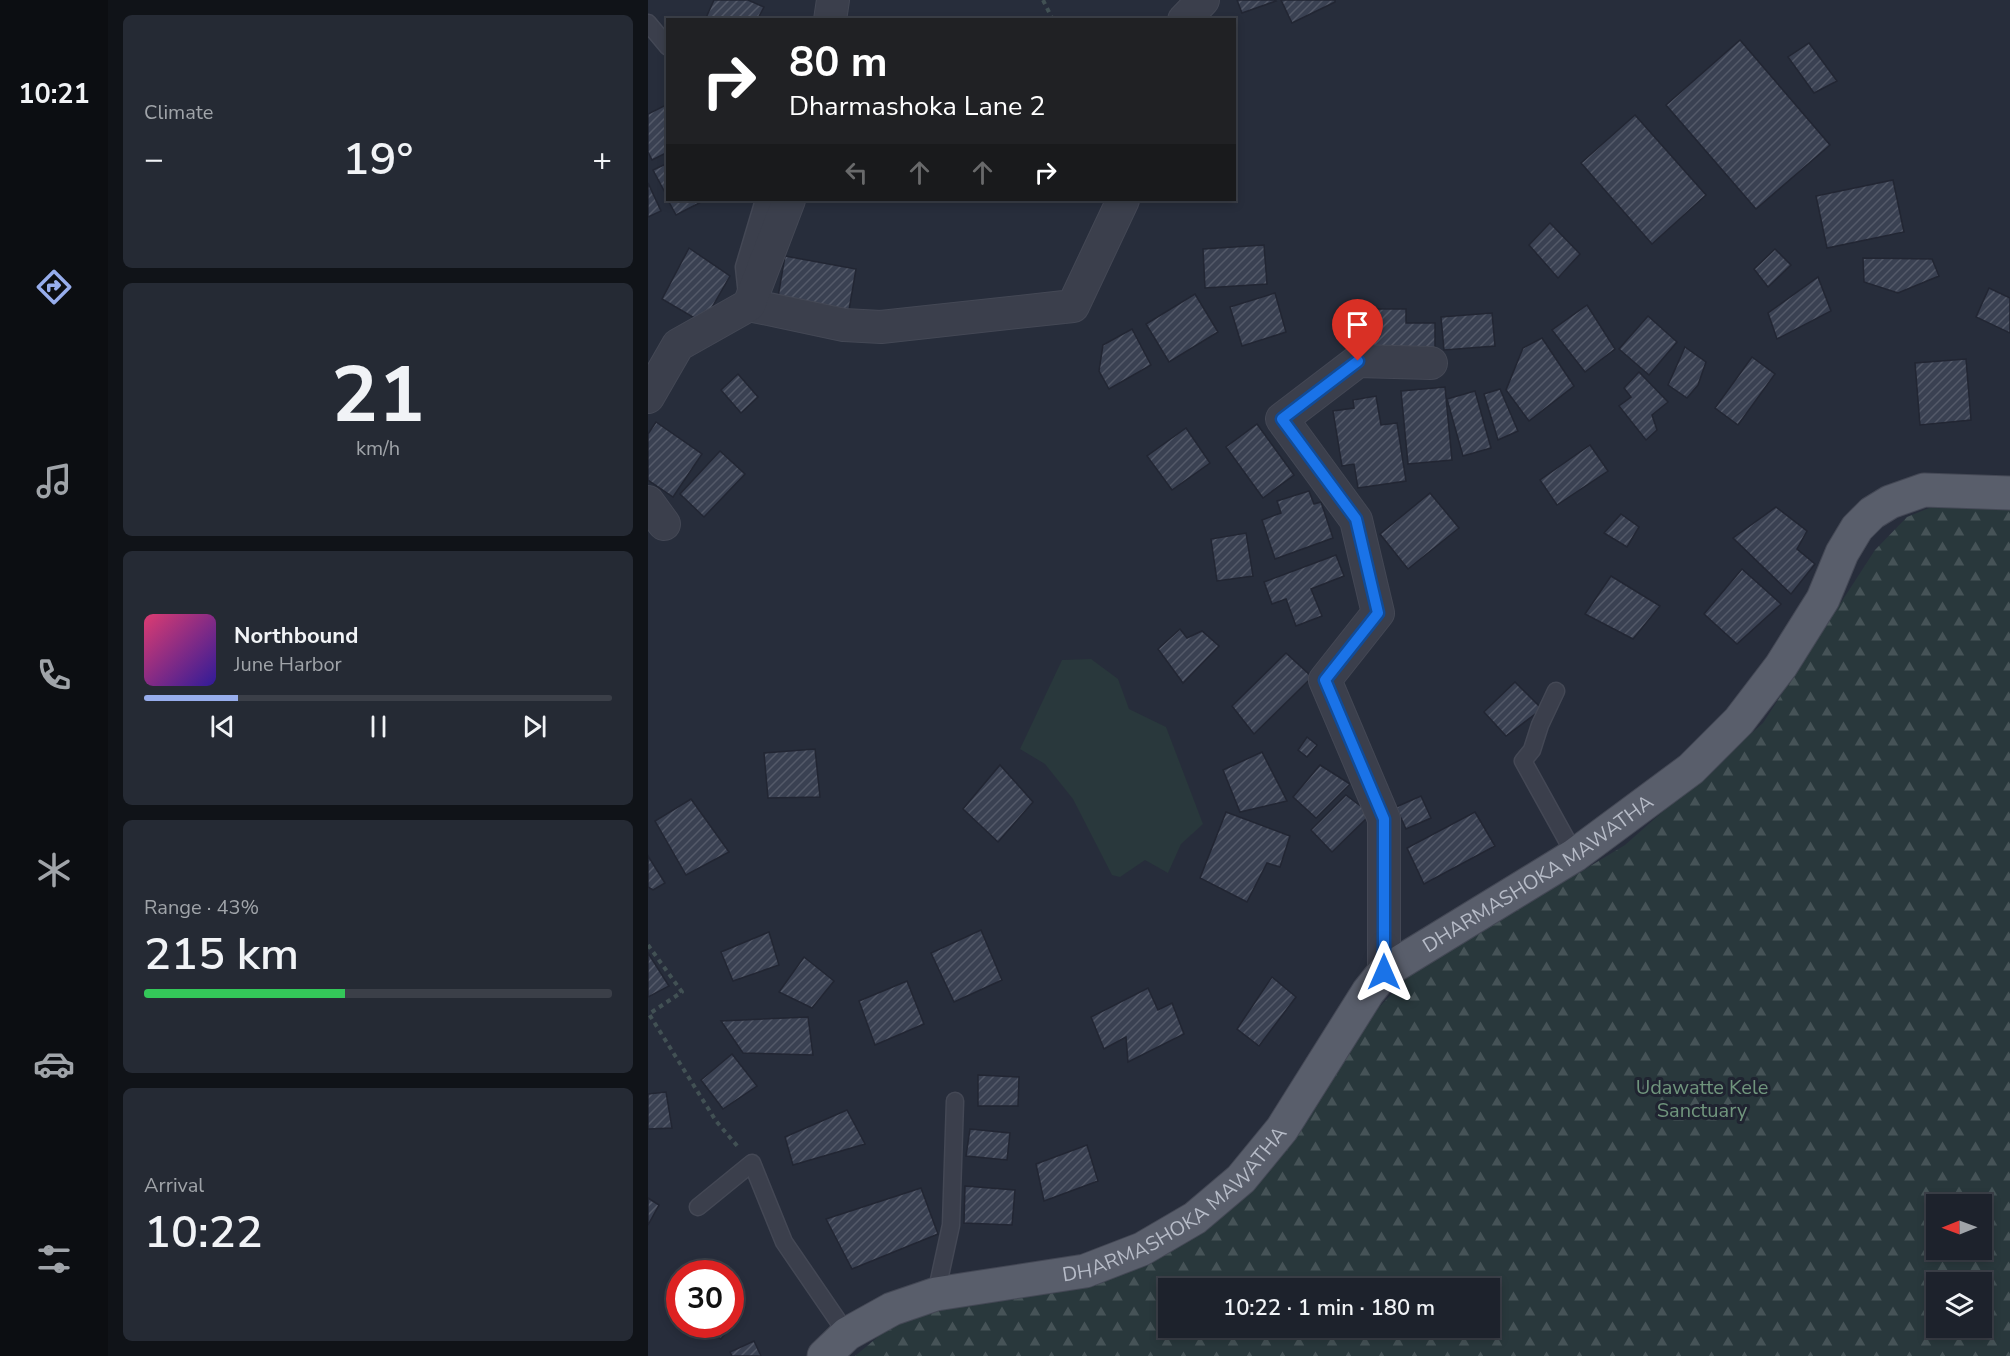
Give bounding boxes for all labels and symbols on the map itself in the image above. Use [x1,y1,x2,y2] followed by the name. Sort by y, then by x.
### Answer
[1332,299,1383,361] pin
[1418,788,1659,959] street label: DHARMASHOKA MAWATHA
[1352,940,1416,1004] position arrow
[1636,1074,1768,1124] park label: Udawatte Kele Sanctuary
[1060,1120,1293,1288] street label: DHARMASHOKA MAWATHA
[1926,1194,1992,1260] north arrow
[666,1260,744,1338] speed limit sign: 30

